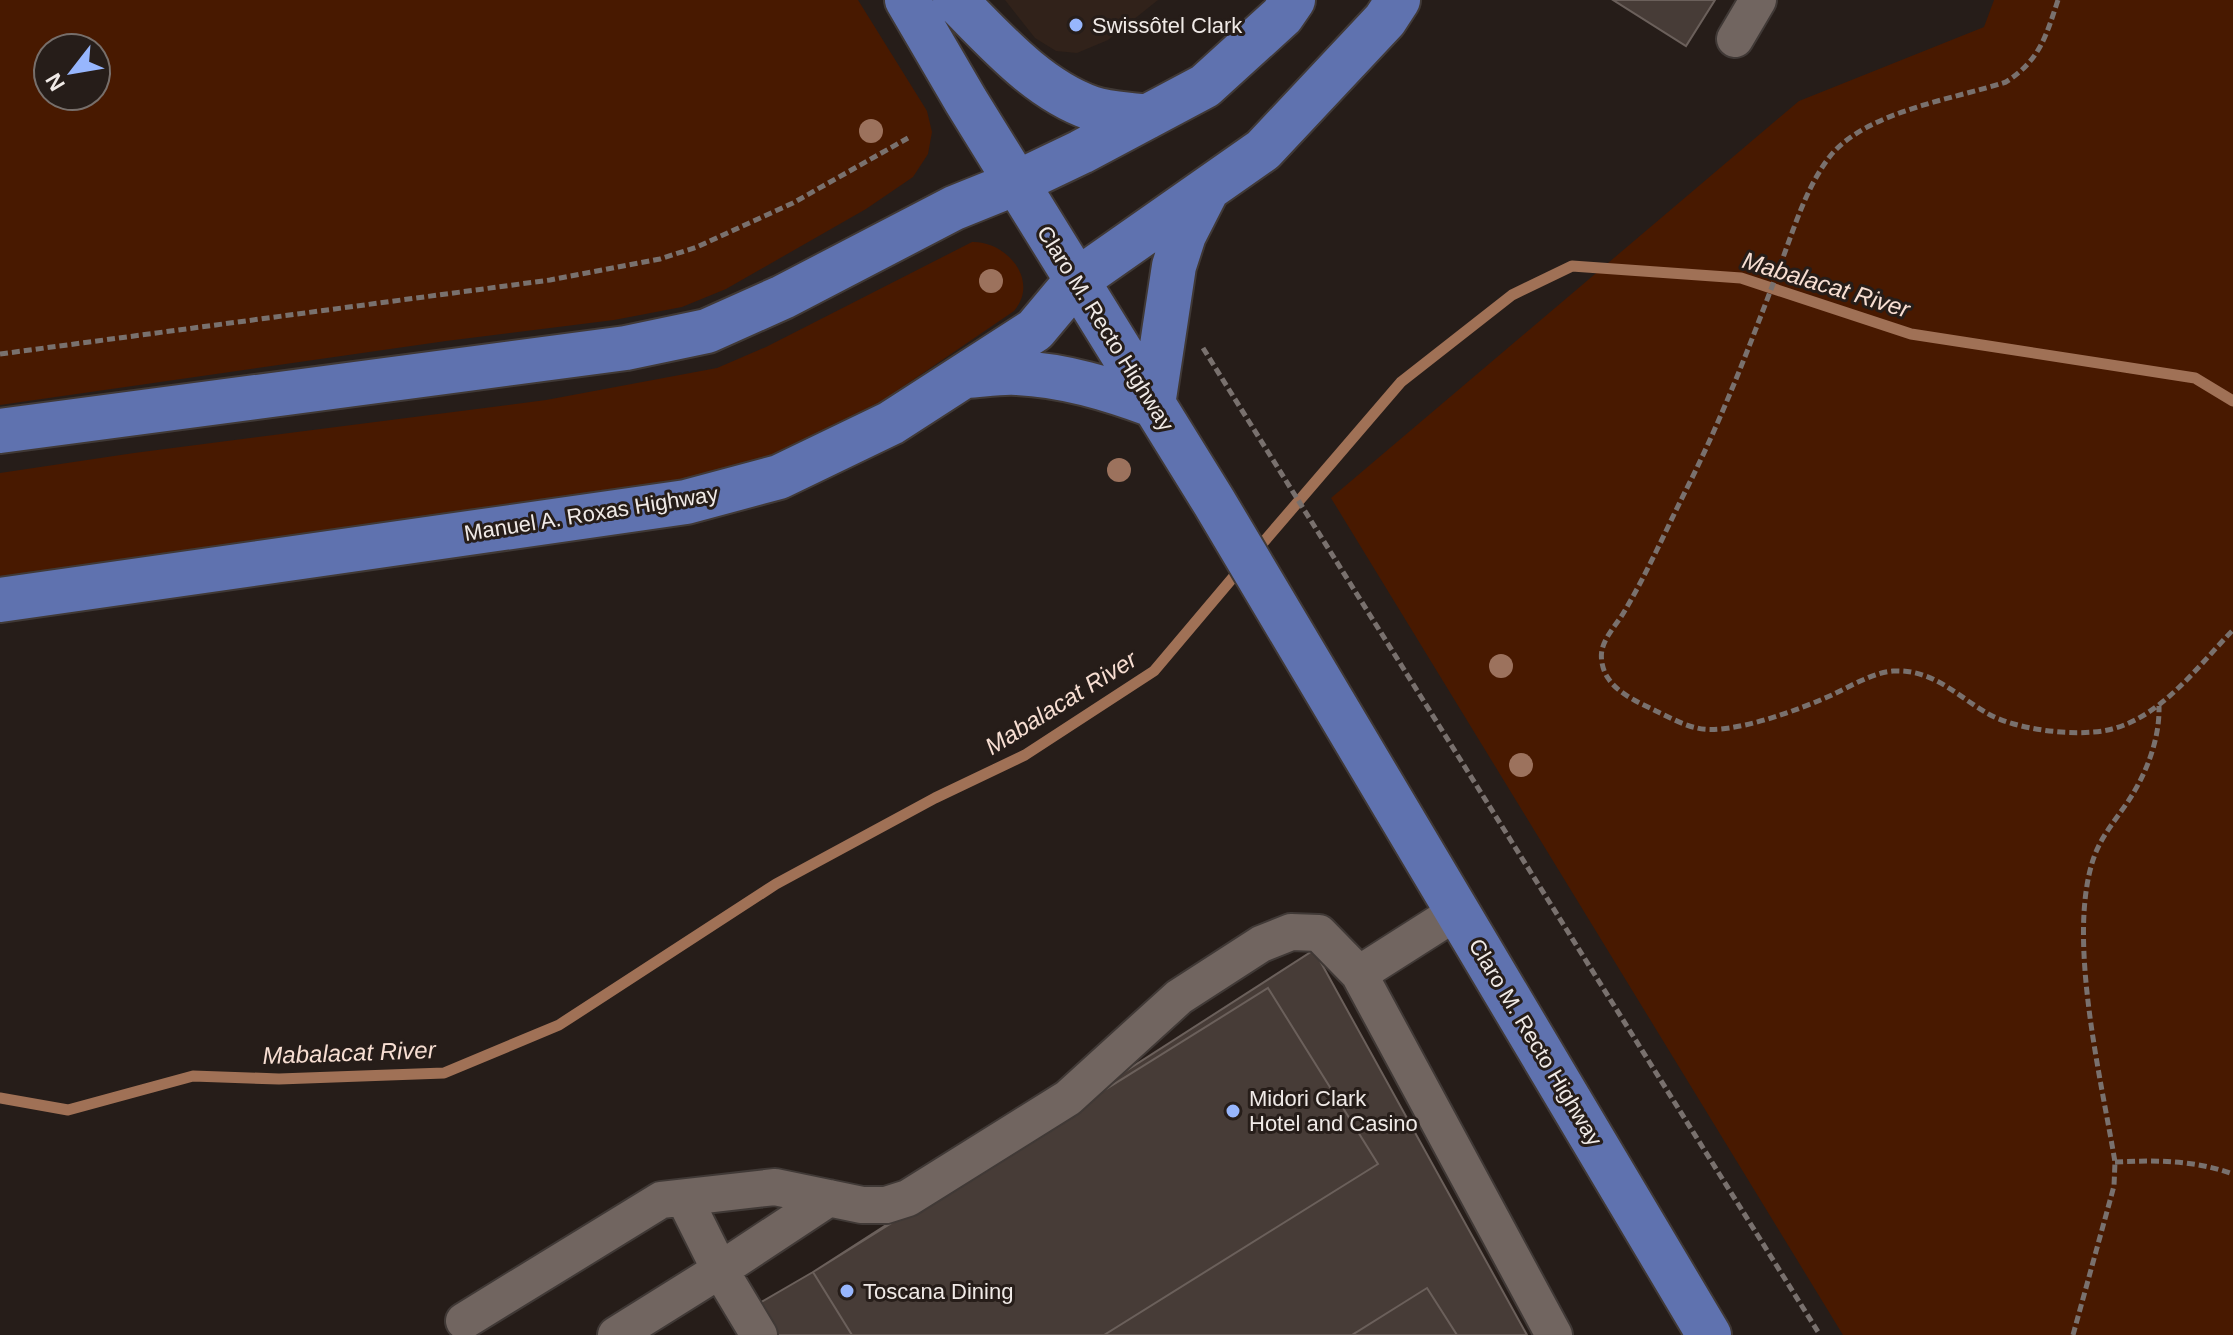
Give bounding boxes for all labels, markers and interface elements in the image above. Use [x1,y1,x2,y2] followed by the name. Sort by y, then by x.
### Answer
[1092,13,1243,38] place label: Swissôtel Clark
[1067,16,1085,34] marker: Swissôtel Clark
[32,32,112,112] north arrow
[40,69,70,95] text: N
[1032,221,1179,435] street label: Claro M. Recto Highway
[1739,246,1914,323] water label: Mabalacat River
[462,481,720,546] street label: Manuel A. Roxas Highway
[980,645,1142,760] water label: Mabalacat River
[1464,934,1607,1150] street label: Claro M. Recto Highway
[262,1036,437,1069] water label: Mabalacat River
[1249,1086,1418,1136] place label: Midori Clark Hotel and Casino
[1224,1102,1242,1120] marker: Midori Clark Hotel and Casino
[863,1279,1013,1304] place label: Toscana Dining
[838,1282,856,1300] marker: Toscana Dining

